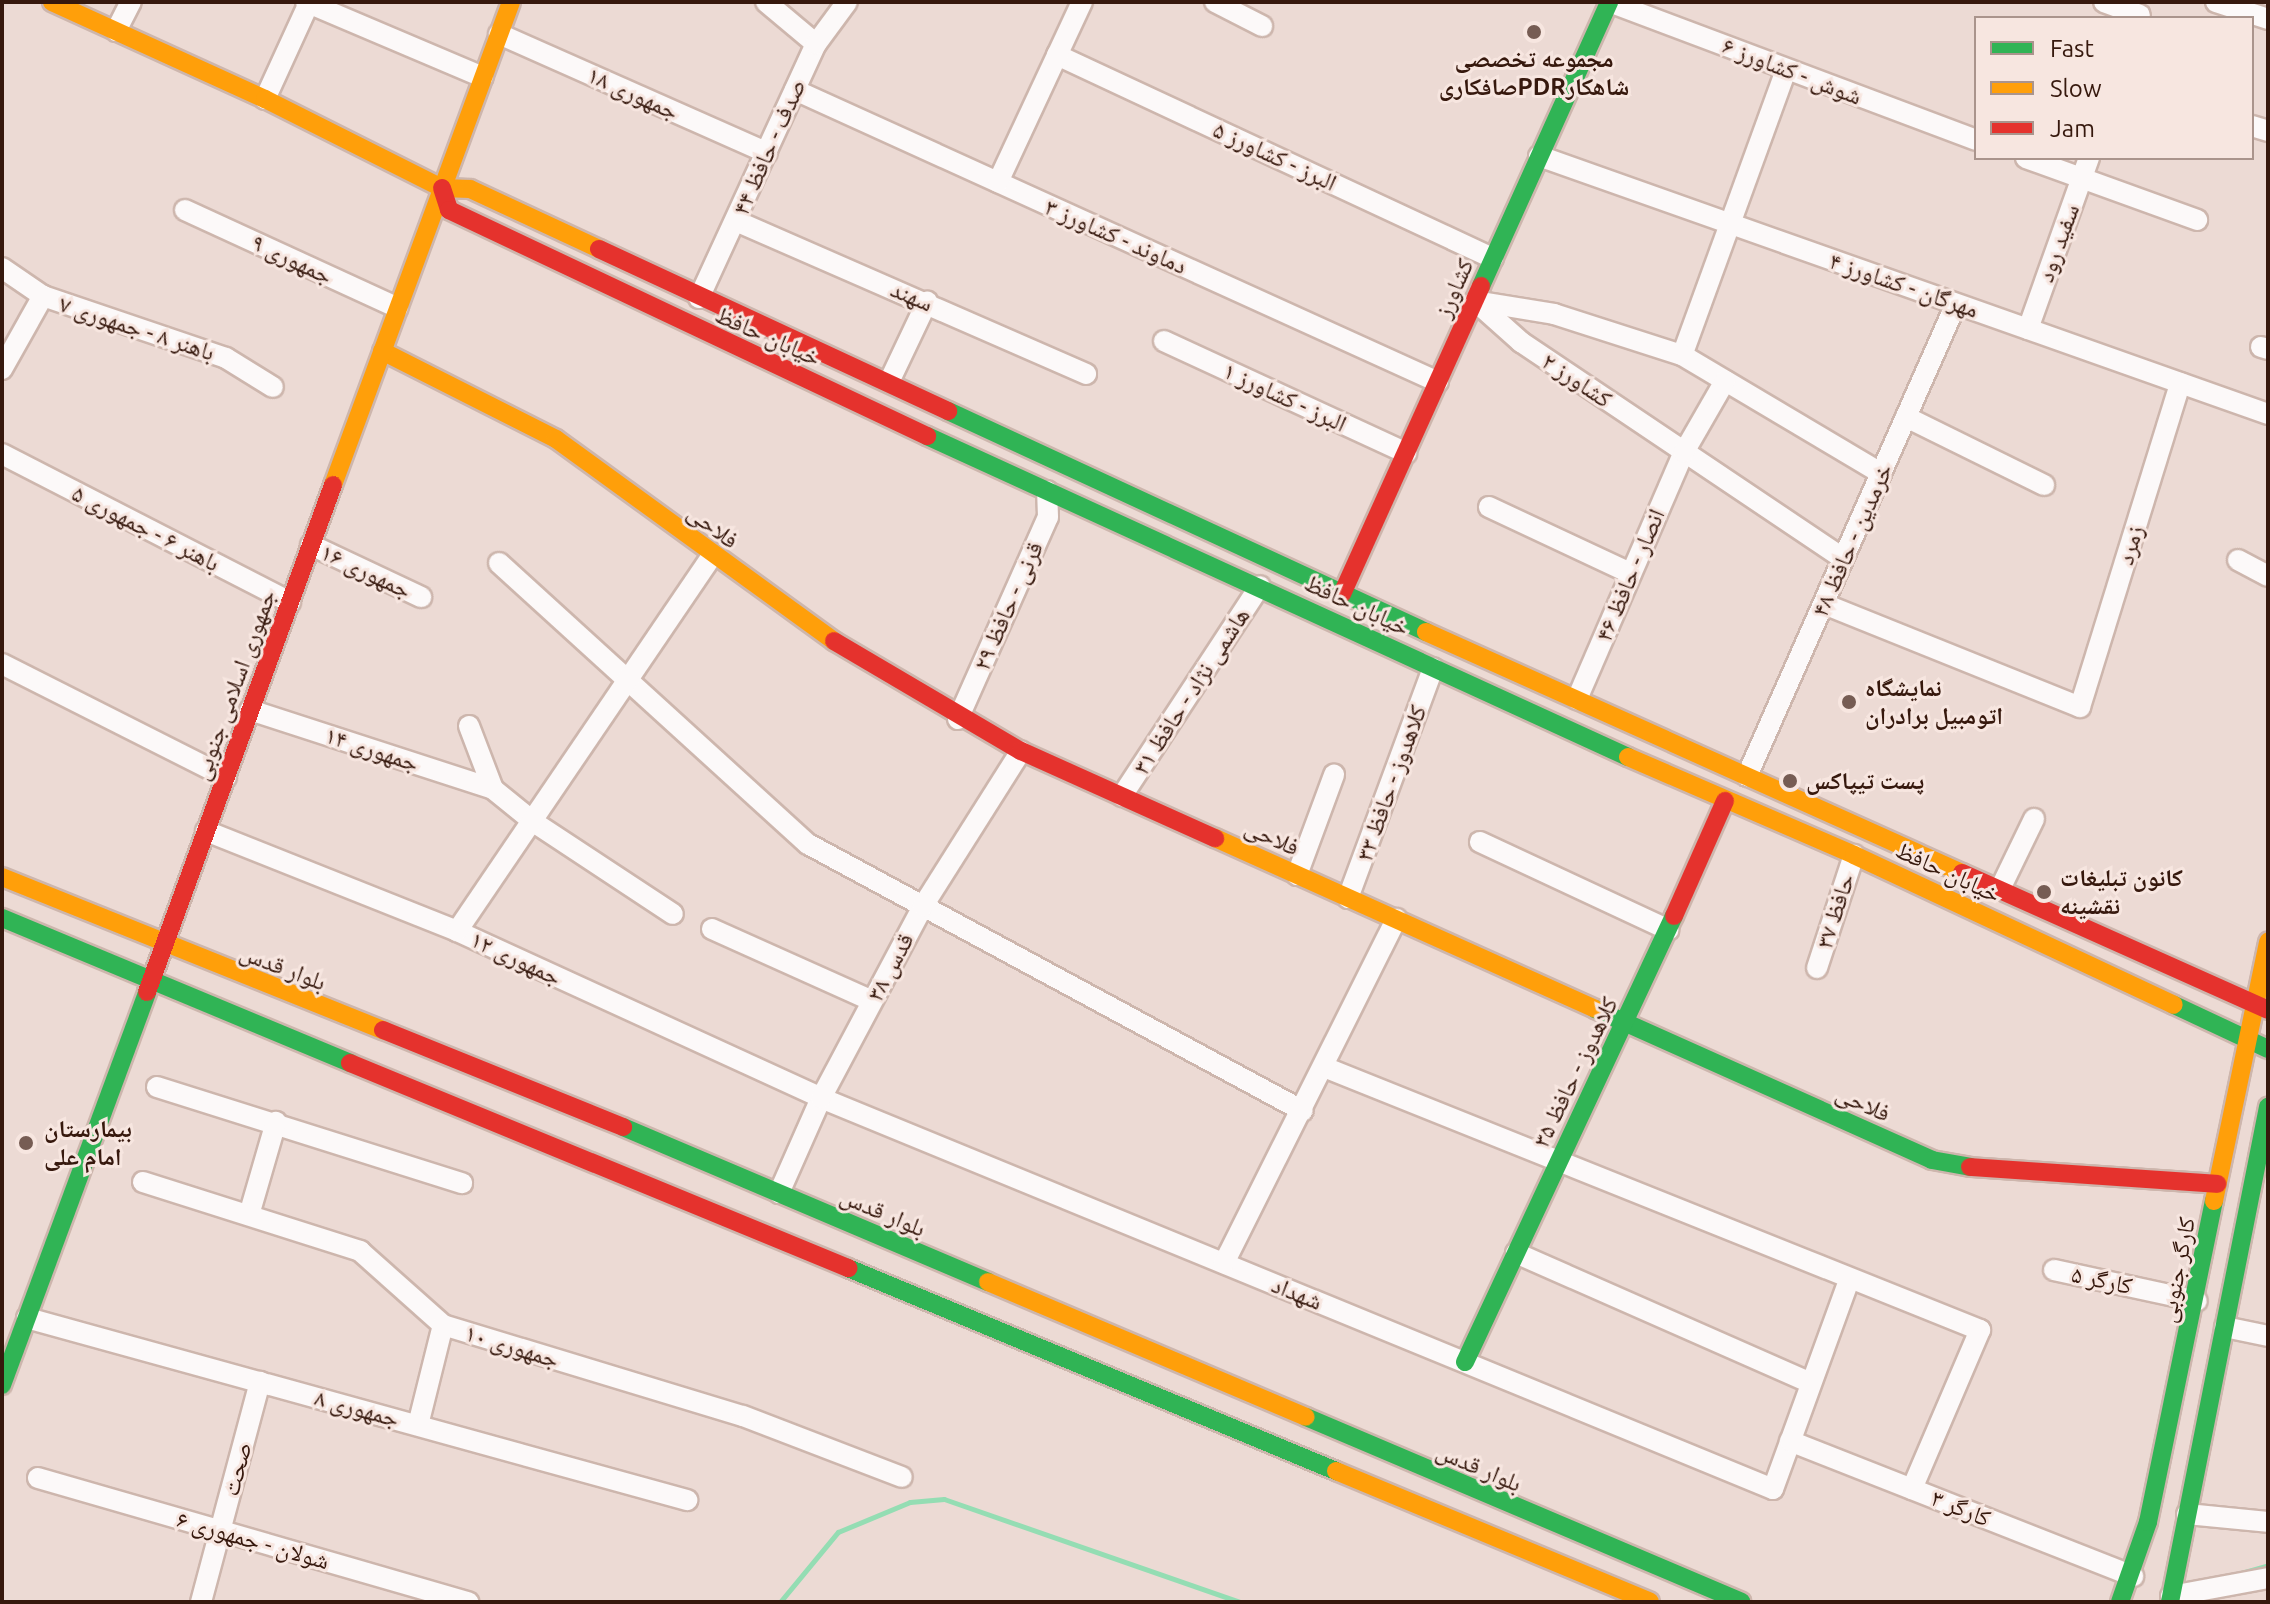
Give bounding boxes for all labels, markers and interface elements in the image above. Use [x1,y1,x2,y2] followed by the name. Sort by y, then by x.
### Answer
[1974,16,2254,160] legend
[1525,23,1543,41] marker: مجموعه تخصصی صافکاریPDRشاهکار
[1718,31,1866,111] street label: شوش - کشاورز ۶
[2050,35,2094,62] text: Fast
[1439,45,1629,101] place label: مجموعه تخصصی صافکاریPDRشاهکار
[583,60,683,126] street label: جمهوری ۱۸
[726,75,812,219] street label: صدف - حافظ ۴۴
[2050,75,2102,102] text: Slow
[1209,115,1341,197] street label: البرز - کشاورز ۵
[2050,115,2095,142] text: Jam
[1041,192,1191,280] street label: دماوند - کشاورز ۳
[2031,200,2085,286] street label: سفید رود
[247,228,337,290] street label: جمهوری ۹
[1826,246,1982,324] street label: مهرگان - کشاورز ۴
[1428,254,1480,322] street label: کشاورز
[886,274,938,318] street label: سهند
[56,289,218,367] street label: باهنر ۸ - جمهوری ۷
[711,300,825,372] street label: خیابان حافظ
[1537,346,1617,414] street label: کشاورز ۲
[1219,356,1351,438] street label: البرز - کشاورز ۱
[1805,459,1899,621] street label: خرمدین - حافظ ۴۸
[67,478,225,578] street label: باهنر ۶ - جمهوری ۵
[682,498,744,554] street label: فلاحی
[1589,504,1671,646] street label: انصار - حافظ ۴۶
[2110,522,2150,568] street label: زمرد
[967,537,1049,675] street label: قرنی - حافظ ۲۹
[316,538,416,604] street label: جمهوری ۱۶
[1300,568,1414,642] street label: خیابان حافظ
[186,586,282,784] street label: جمهوری اسلامی جنوبی
[1126,602,1256,780] street label: هاشمی نژاد - حافظ ۳۱
[1865,674,2003,730] place label: نمایشگاه اتومبیل برادران
[1840,693,1858,711] marker: نمایشگاه اتومبیل برادران
[1349,701,1433,865] street label: کلاهدوز - حافظ ۳۳
[322,720,422,778] street label: جمهوری ۱۴
[1806,767,1924,795] place label: پست تیپاکس
[1781,772,1799,790] marker: پست تیپاکس
[1240,812,1304,862] street label: فلاحی
[1891,835,2005,909] street label: خیابان حافظ
[2060,864,2183,920] place label: کانون تبلیغات نقشینه
[1809,870,1861,952] street label: حافظ ۳۷
[2035,883,2053,901] marker: کانون تبلیغات نقشینه
[466,925,566,991] street label: جمهوری ۱۲
[860,928,920,1006] street label: قدس ۳۸
[236,937,330,997] street label: بلوار قدس
[1526,992,1624,1152] street label: کلاهدوز - حافظ ۳۵
[1831,1078,1895,1128] street label: فلاحی
[44,1115,132,1171] place label: بیمارستان امام علی
[15,1132,37,1154] marker: بیمارستان امام علی
[836,1181,930,1243] street label: بلوار قدس
[2153,1215,2201,1325] street label: کارگر جنوبی
[2069,1260,2135,1300] street label: کارگر ۵
[1268,1270,1326,1316] street label: شهداد
[462,1318,562,1374] street label: جمهوری ۱۰
[312,1383,402,1433] street label: جمهوری ۸
[1432,1436,1526,1498] street label: بلوار قدس
[216,1439,258,1499] street label: صحت
[1927,1483,1995,1533] street label: کارگر ۳
[173,1504,333,1576] street label: شولان - جمهوری ۶

